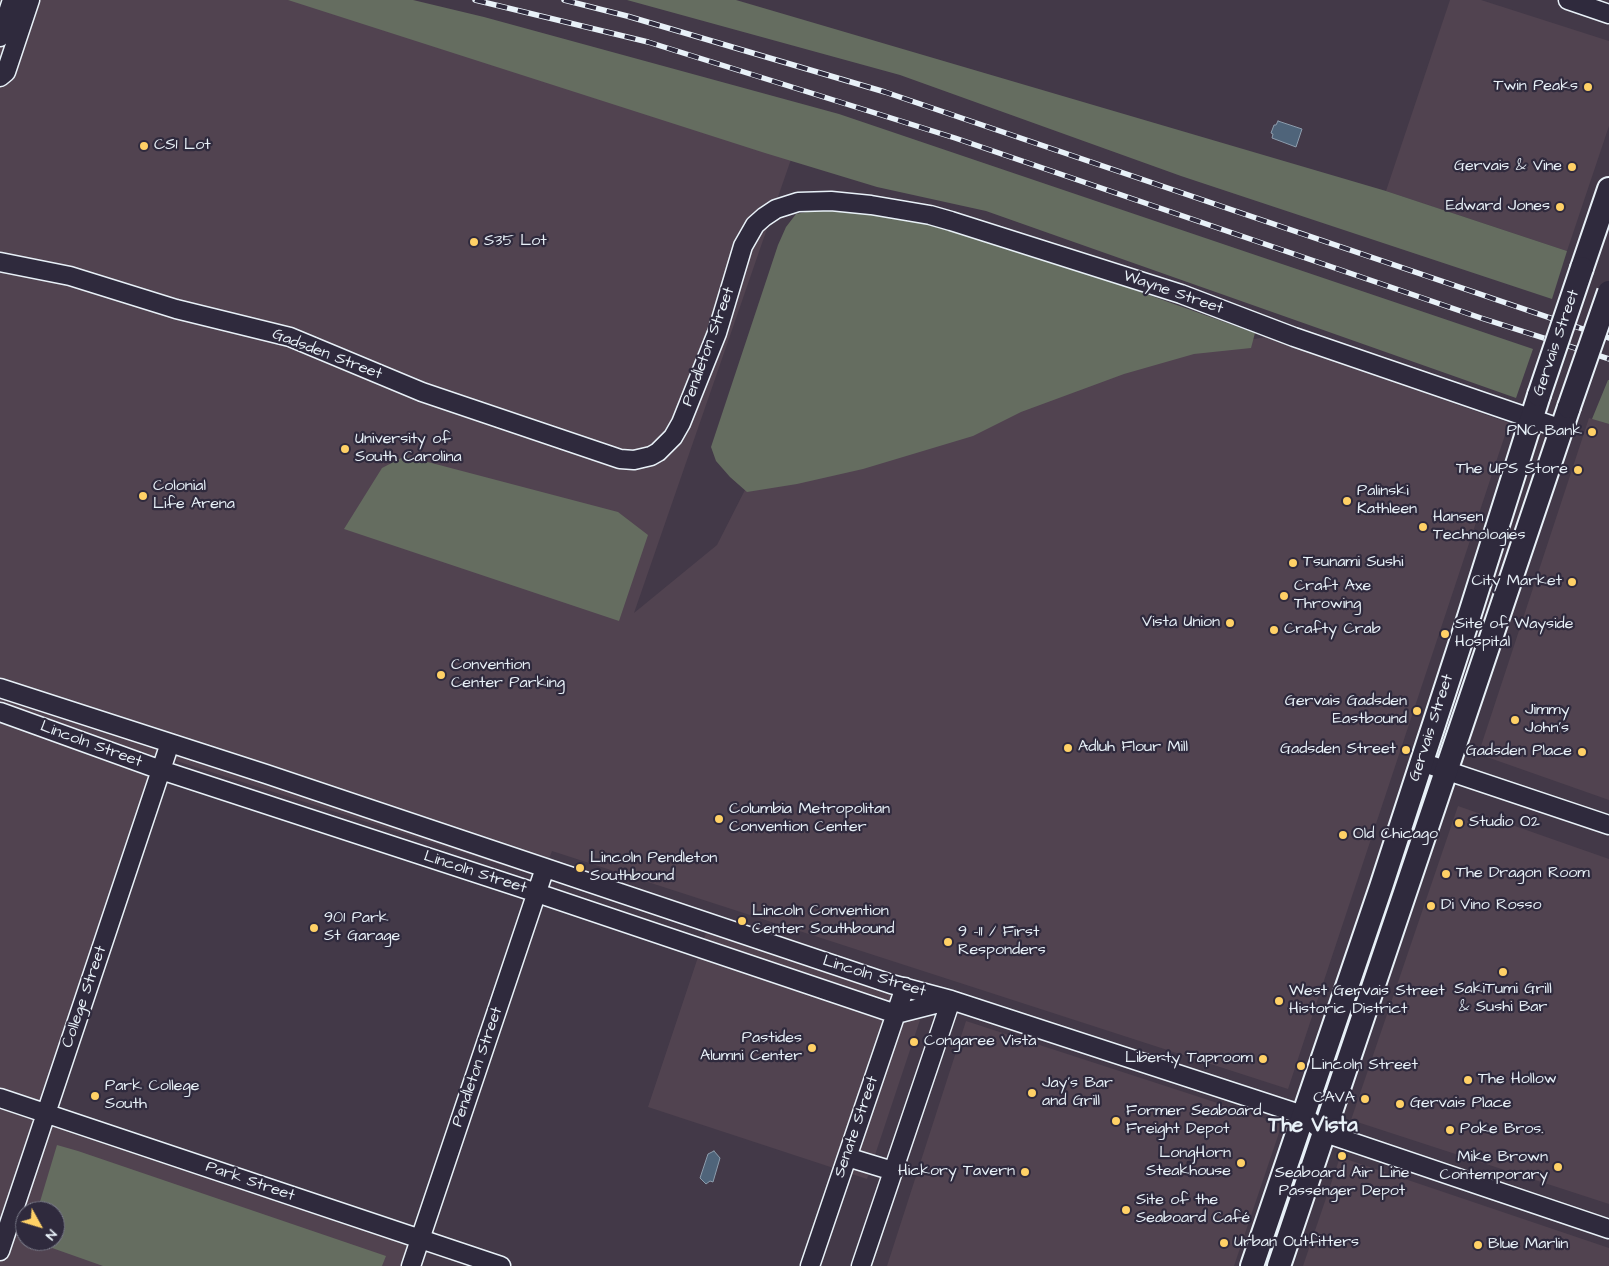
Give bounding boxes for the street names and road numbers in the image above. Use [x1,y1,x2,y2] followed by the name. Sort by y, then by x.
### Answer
[1121,267,1225,319] street label: Wayne Street
[679,285,739,409] street label: Pendleton Street
[1530,287,1584,399] street label: Gervais Street
[269,325,385,385] street label: Gadsden Street
[1406,672,1458,784] street label: Gervais Street
[37,718,145,772] street label: Lincoln Street
[421,847,529,899] street label: Lincoln Street
[59,943,111,1051] street label: College Street
[820,952,928,1002] street label: Lincoln Street
[448,1005,508,1129] street label: Pendleton Street
[831,1074,883,1180] street label: Senate Street
[203,1158,297,1206] street label: Park Street

